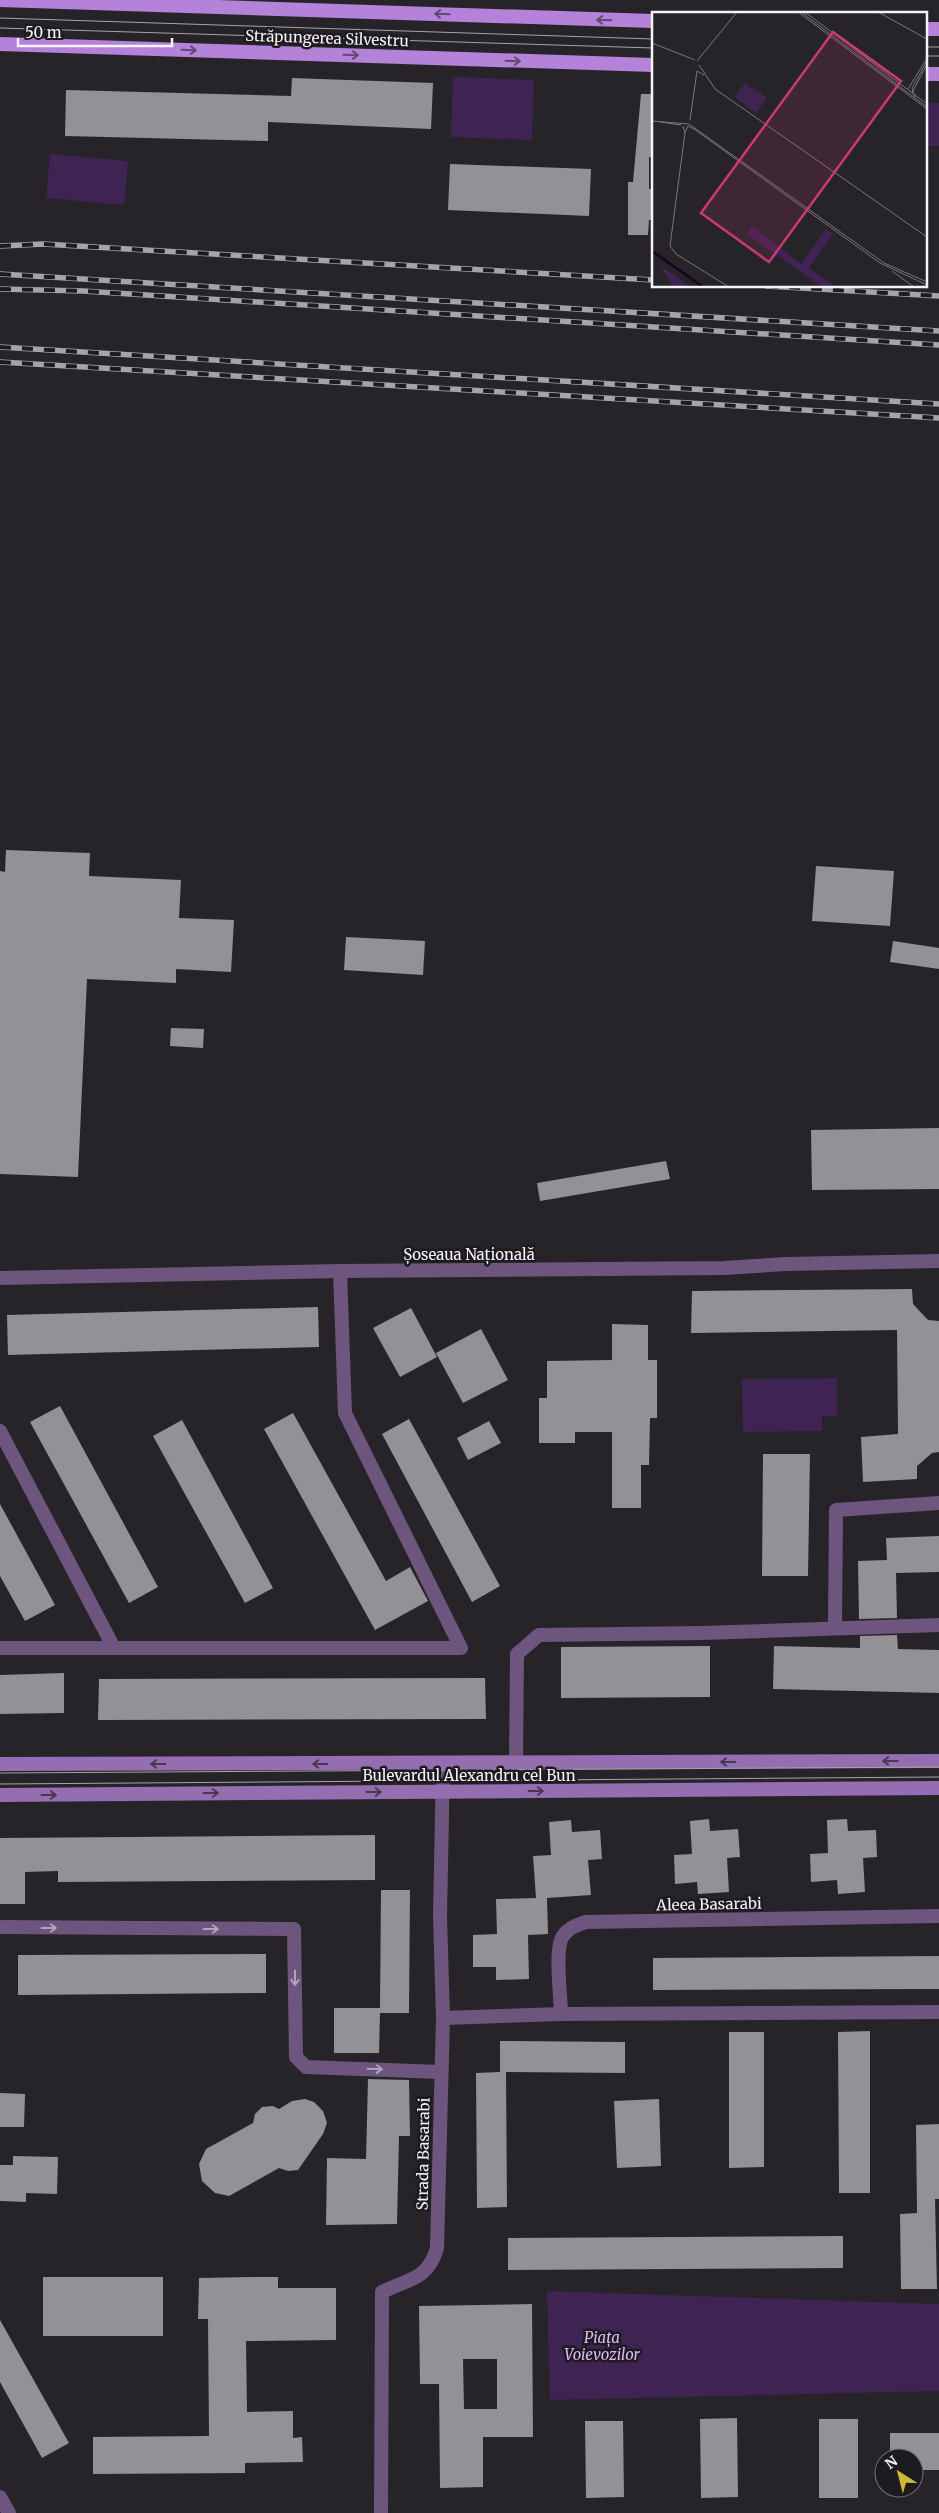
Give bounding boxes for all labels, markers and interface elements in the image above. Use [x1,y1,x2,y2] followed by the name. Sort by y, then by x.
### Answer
[434,10,450,19] one-way arrow
[652,12,926,288] inset map
[18,15,171,47] scale bar
[596,15,612,24] one-way arrow
[25,23,62,42] text: 50 m
[245,26,409,50] street label: Străpungerea Silvestru
[180,45,196,55] one-way arrow
[343,51,359,60] one-way arrow
[505,56,521,65] one-way arrow
[403,1245,535,1265] street label: Șoseaua Națională
[883,1756,899,1766] one-way arrow
[720,1757,736,1767] one-way arrow
[150,1759,166,1769] one-way arrow
[313,1759,329,1769] one-way arrow
[362,1766,576,1785] street label: Bulevardul Alexandru cel Bun
[528,1786,544,1796] one-way arrow
[365,1787,381,1797] one-way arrow
[202,1788,219,1798] one-way arrow
[40,1790,56,1800] one-way arrow
[655,1894,762,1914] street label: Aleea Basarabi
[40,1923,56,1933] one-way arrow
[202,1924,219,1934] one-way arrow
[290,1970,300,1986] one-way arrow
[367,2065,383,2074] one-way arrow
[413,2097,433,2211] street label: Strada Basarabi
[564,2328,641,2364] park label: Piața Voievozilor
[874,2448,924,2498] north arrow
[882,2452,901,2473] text: N

